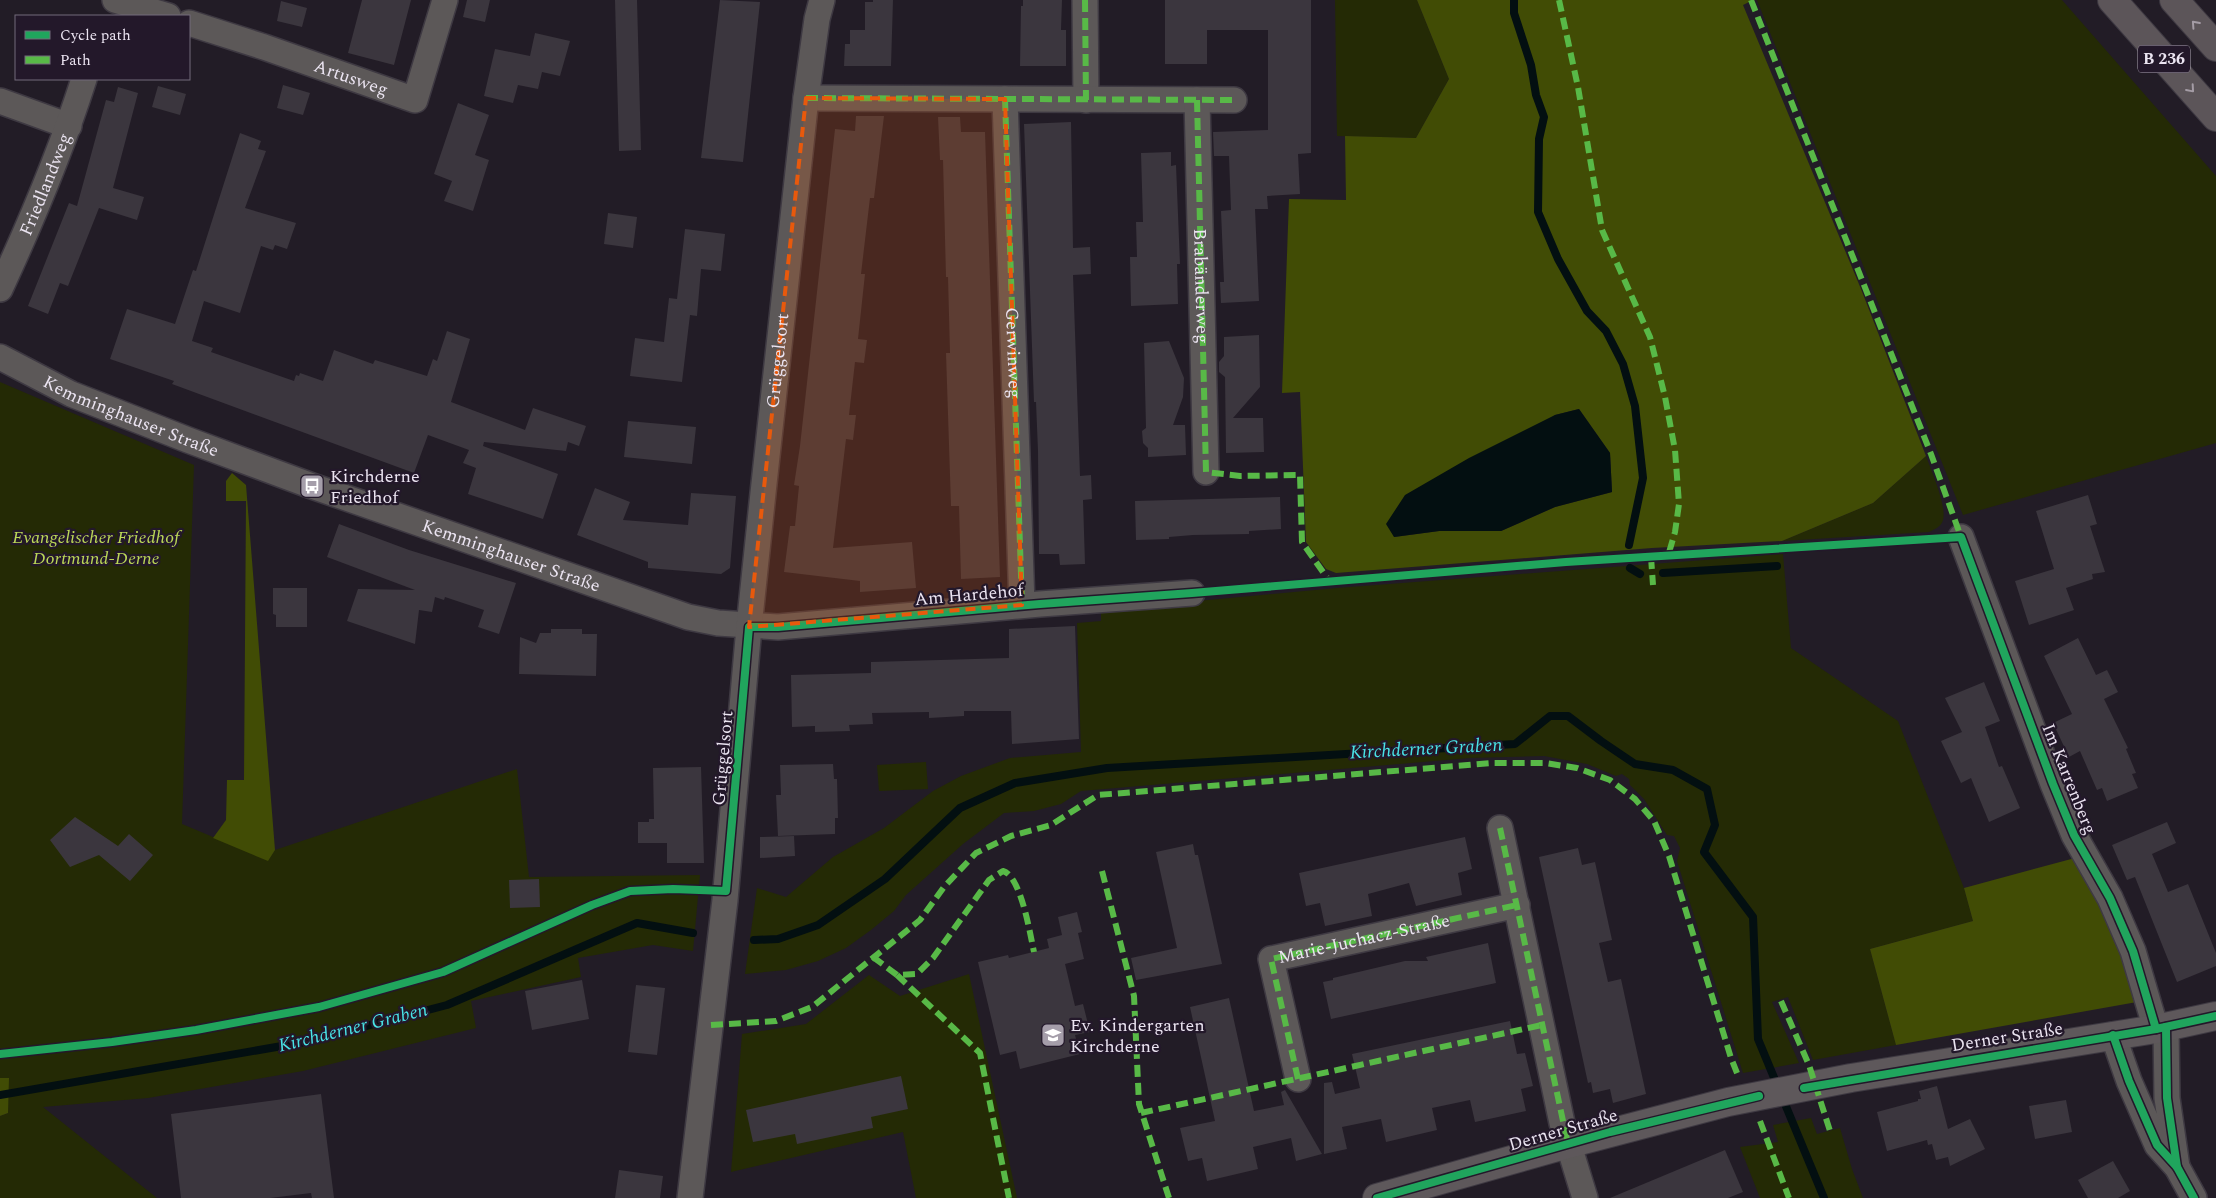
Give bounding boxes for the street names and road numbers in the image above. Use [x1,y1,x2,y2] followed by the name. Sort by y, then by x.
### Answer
[2138,46,2190,72] road number: B 236
[310,52,392,103] street label: Artusweg
[12,129,78,240] street label: Friedlandweg
[1187,228,1216,344] street label: Brabänderweg
[999,307,1029,399] street label: Gerwinweg
[759,312,796,409] street label: Grüggelsort
[38,368,223,464] street label: Kemminghauser Straße
[418,512,604,599] street label: Kemminghauser Straße
[913,577,1026,613] street label: Am Hardehof
[705,709,741,807] street label: Grüggelsort
[2034,719,2104,839] street label: Im Karrenberg
[1275,907,1452,971] street label: Marie-Juchacz-Straße
[1949,1015,2065,1059] street label: Derner Straße
[1505,1101,1621,1159] street label: Derner Straße

